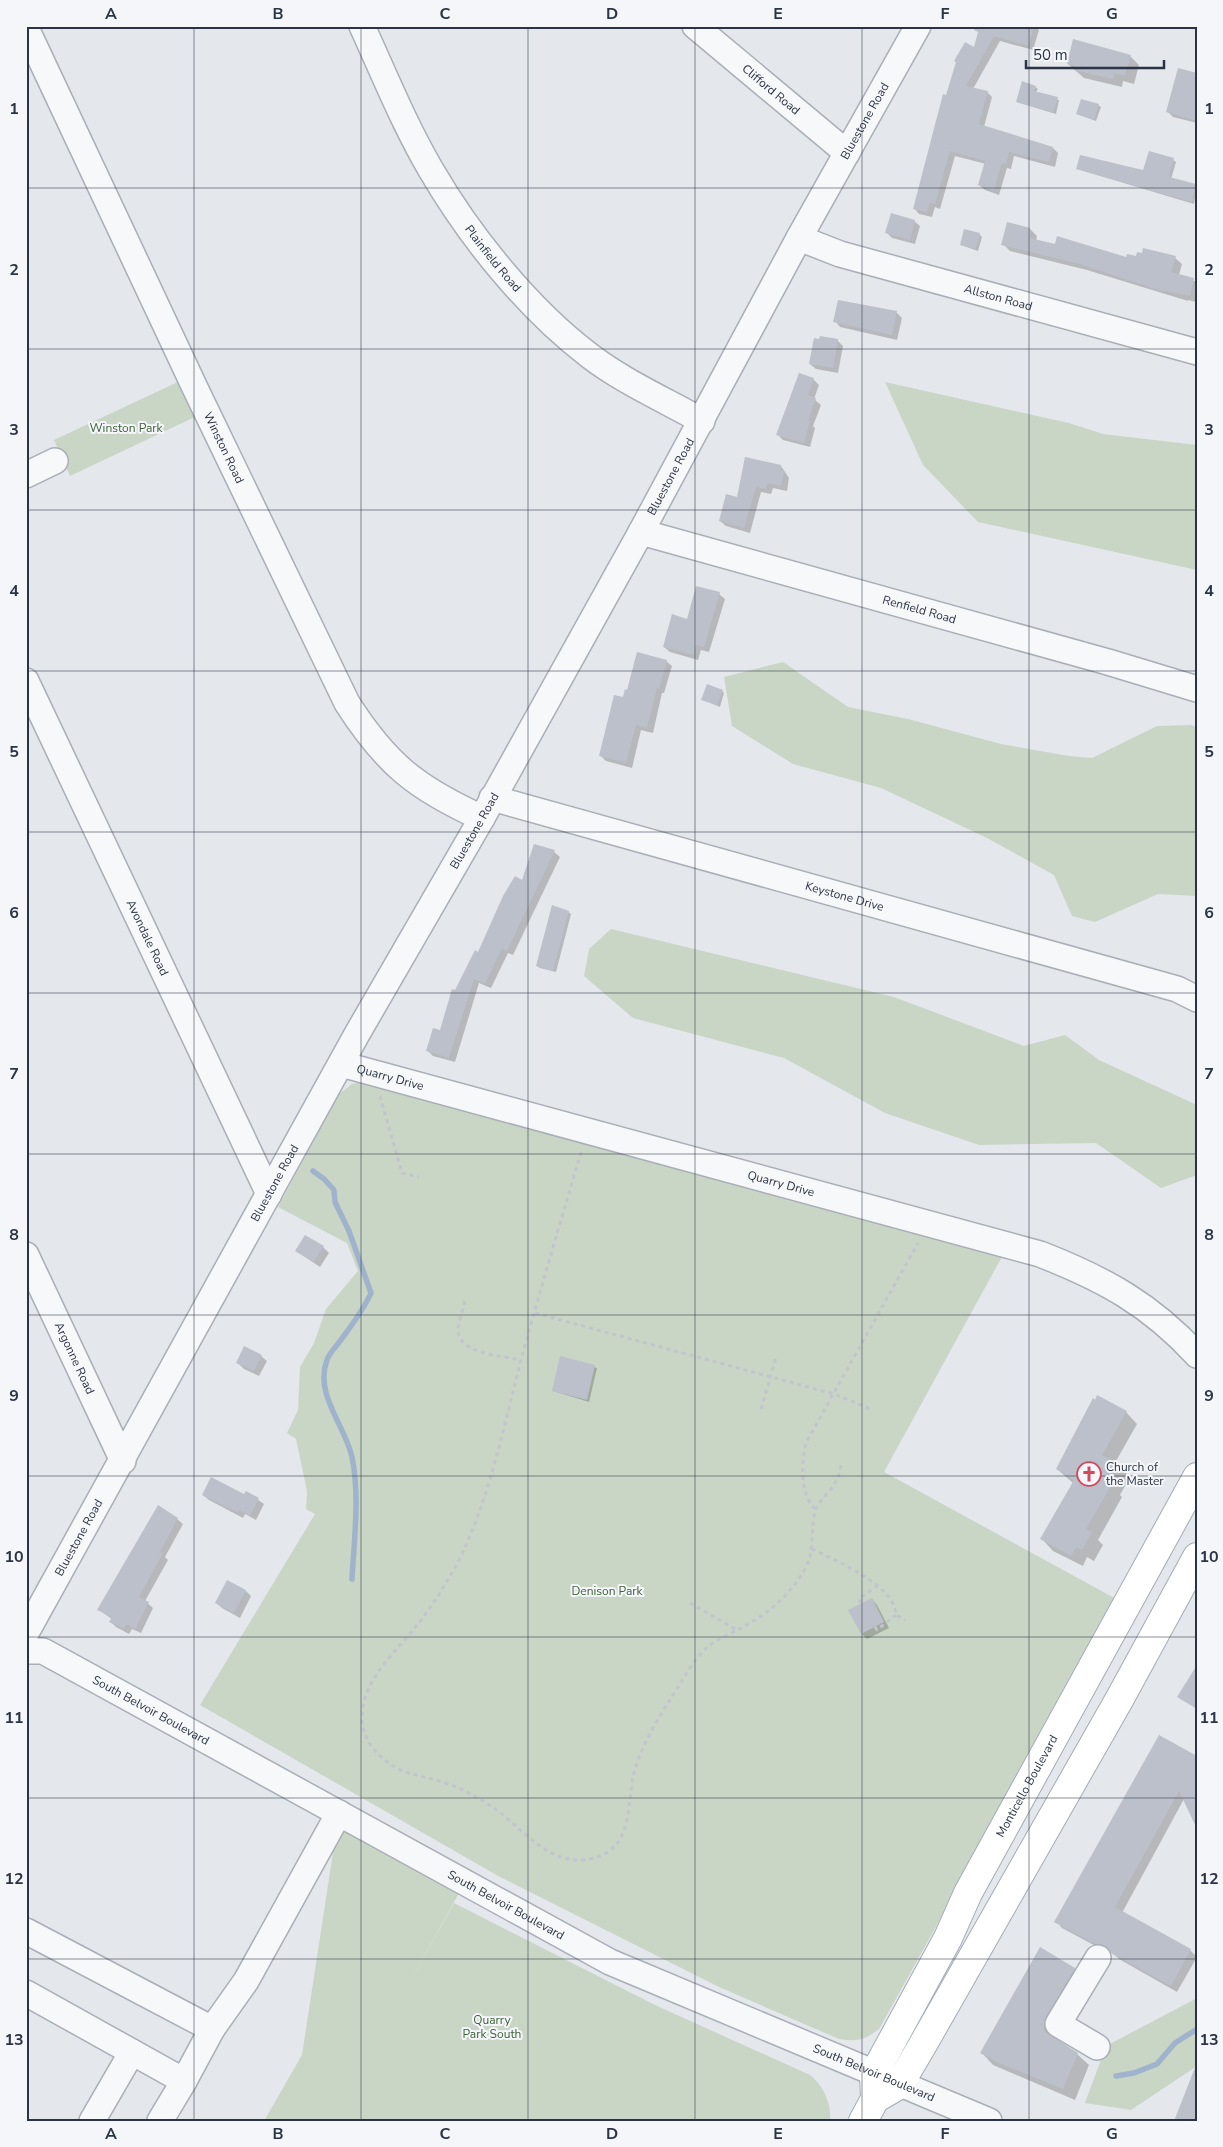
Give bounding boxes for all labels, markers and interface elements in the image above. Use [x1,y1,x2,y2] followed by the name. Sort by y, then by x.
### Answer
[105,3,117,25] text: A
[272,3,284,25] text: B
[440,3,451,25] text: C
[606,3,618,25] text: D
[773,3,783,25] text: E
[941,3,950,25] text: F
[1106,3,1118,25] text: G
[1026,38,1163,70] scale bar
[1033,45,1068,65] text: 50 m
[739,61,803,118] street label: Clifford Road
[837,80,893,162] street label: Bluestone Road
[9,98,19,120] text: 1
[1204,98,1214,120] text: 1
[461,222,525,295] street label: Plainfield Road
[9,259,19,281] text: 2
[1204,259,1214,281] text: 2
[962,280,1034,314] street label: Allston Road
[200,409,248,486] street label: Winston Road
[9,419,19,441] text: 3
[1204,419,1214,441] text: 3
[89,420,164,436] park label: Winston Park
[643,435,698,518] street label: Bluestone Road
[9,580,19,602] text: 4
[1204,580,1214,602] text: 4
[881,592,958,627] street label: Renfield Road
[9,741,19,763] text: 5
[1204,741,1214,763] text: 5
[446,790,503,872] street label: Bluestone Road
[803,878,886,915] street label: Keystone Drive
[123,897,172,978] street label: Avondale Road
[9,902,19,924] text: 6
[1204,902,1214,924] text: 6
[355,1061,426,1094] street label: Quarry Drive
[9,1063,19,1085] text: 7
[1204,1063,1214,1085] text: 7
[247,1142,302,1224] street label: Bluestone Road
[746,1167,816,1200] street label: Quarry Drive
[9,1224,19,1246] text: 8
[1204,1224,1214,1246] text: 8
[51,1320,98,1397] street label: Argonne Road
[9,1385,19,1407] text: 9
[1204,1385,1214,1407] text: 9
[1106,1459,1164,1489] place label: Church of the Master
[1076,1461,1102,1487] church icon: Church of the Master
[51,1496,106,1579] street label: Bluestone Road
[4,1546,24,1568] text: 10
[1199,1546,1219,1568] text: 10
[571,1583,644,1599] park label: Denison Park
[90,1672,212,1749] street label: South Belvoir Boulevard
[4,1707,24,1729] text: 11
[1199,1707,1219,1729] text: 11
[992,1732,1061,1840] street label: Monticello Boulevard
[445,1866,567,1943] street label: South Belvoir Boulevard
[4,1868,24,1890] text: 12
[1199,1868,1219,1890] text: 12
[463,2012,521,2042] park label: Quarry Park South
[4,2029,24,2051] text: 13
[1199,2029,1219,2051] text: 13
[811,2040,937,2105] street label: South Belvoir Boulevard
[105,2123,117,2145] text: A
[272,2123,284,2145] text: B
[440,2123,451,2145] text: C
[606,2123,618,2145] text: D
[773,2123,783,2145] text: E
[941,2123,950,2145] text: F
[1106,2123,1118,2145] text: G

